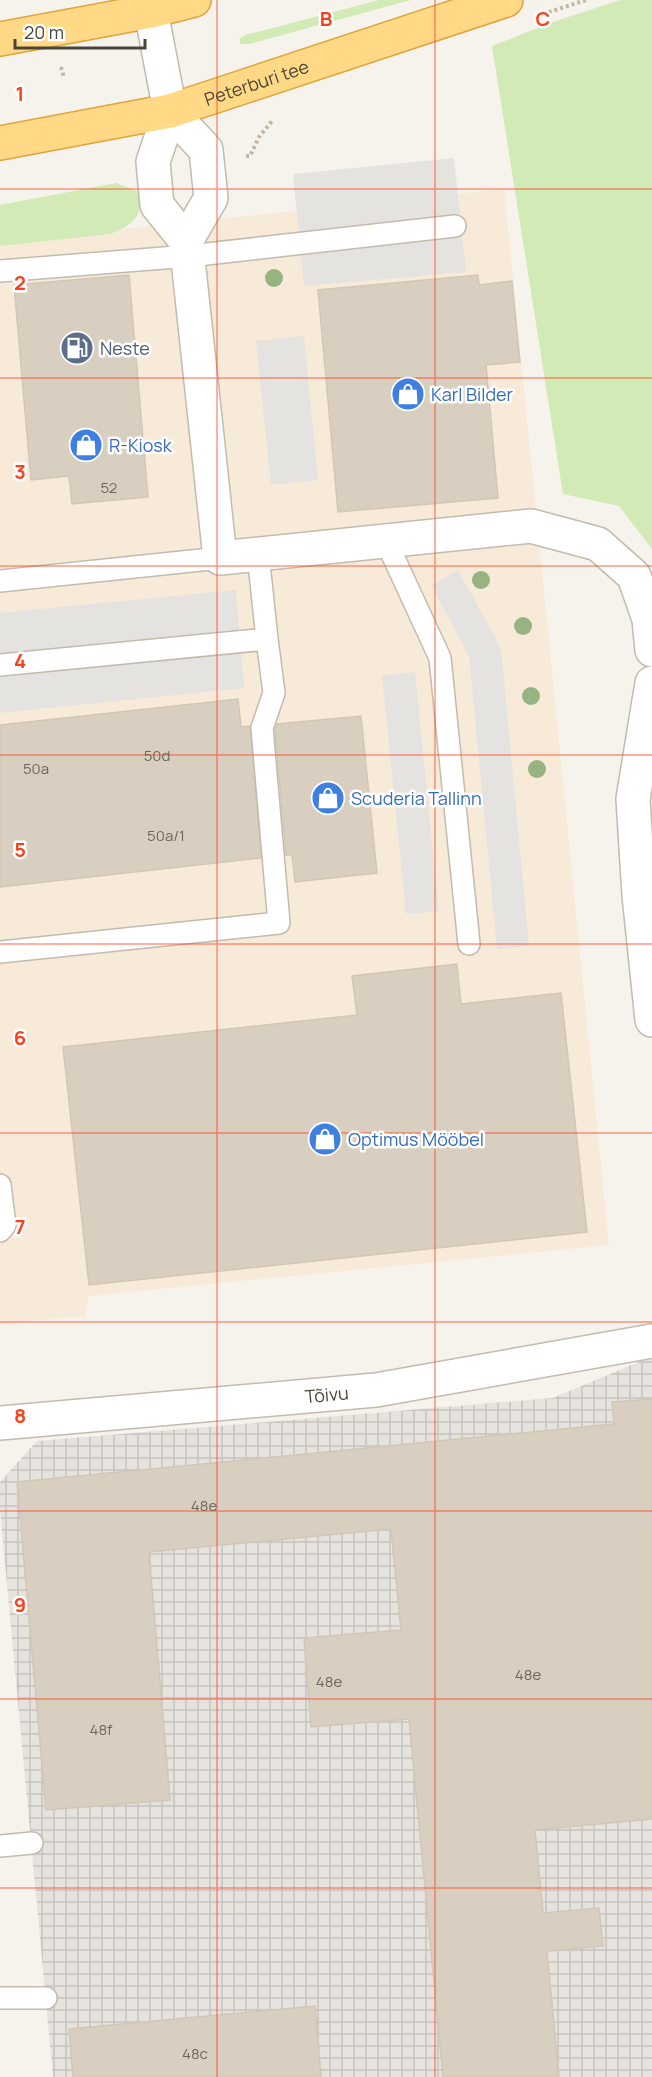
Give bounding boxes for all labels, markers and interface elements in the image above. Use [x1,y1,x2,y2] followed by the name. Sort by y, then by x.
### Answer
[320,5,333,32] text: B
[536,5,550,32] text: C
[15,12,146,50] scale bar
[24,20,64,44] text: 20 m
[201,54,312,111] street label: Peterburi tee
[16,80,24,107] text: 1
[14,269,26,296] text: 2
[59,330,95,366] fuel station icon: Neste
[100,336,150,360] place label: Neste
[390,376,426,412] shop icon: Karl Bilder
[431,382,514,406] place label: Karl Bilder
[68,427,104,463] shop icon: R-Kiosk
[109,433,173,457] place label: R-Kiosk
[14,458,26,485] text: 3
[101,477,117,498] house number: 52
[14,647,26,674] text: 4
[144,745,170,766] house number: 50d
[23,758,49,779] house number: 50a
[310,780,346,816] shop icon: Scuderia Tallinn
[351,786,482,810] place label: Scuderia Tallinn
[147,825,185,846] house number: 50a/1
[14,836,26,863] text: 5
[14,1024,26,1051] text: 6
[307,1121,343,1157] shop icon: Optimus Mööbel
[348,1127,484,1151] place label: Optimus Mööbel
[15,1213,25,1240] text: 7
[304,1380,350,1408] street label: Tõivu
[14,1402,26,1429] text: 8
[191,1495,217,1516] house number: 48e
[14,1591,26,1618] text: 9
[515,1664,541,1685] house number: 48e
[316,1671,342,1692] house number: 48e
[90,1719,113,1740] house number: 48f
[182,2043,208,2064] house number: 48c

